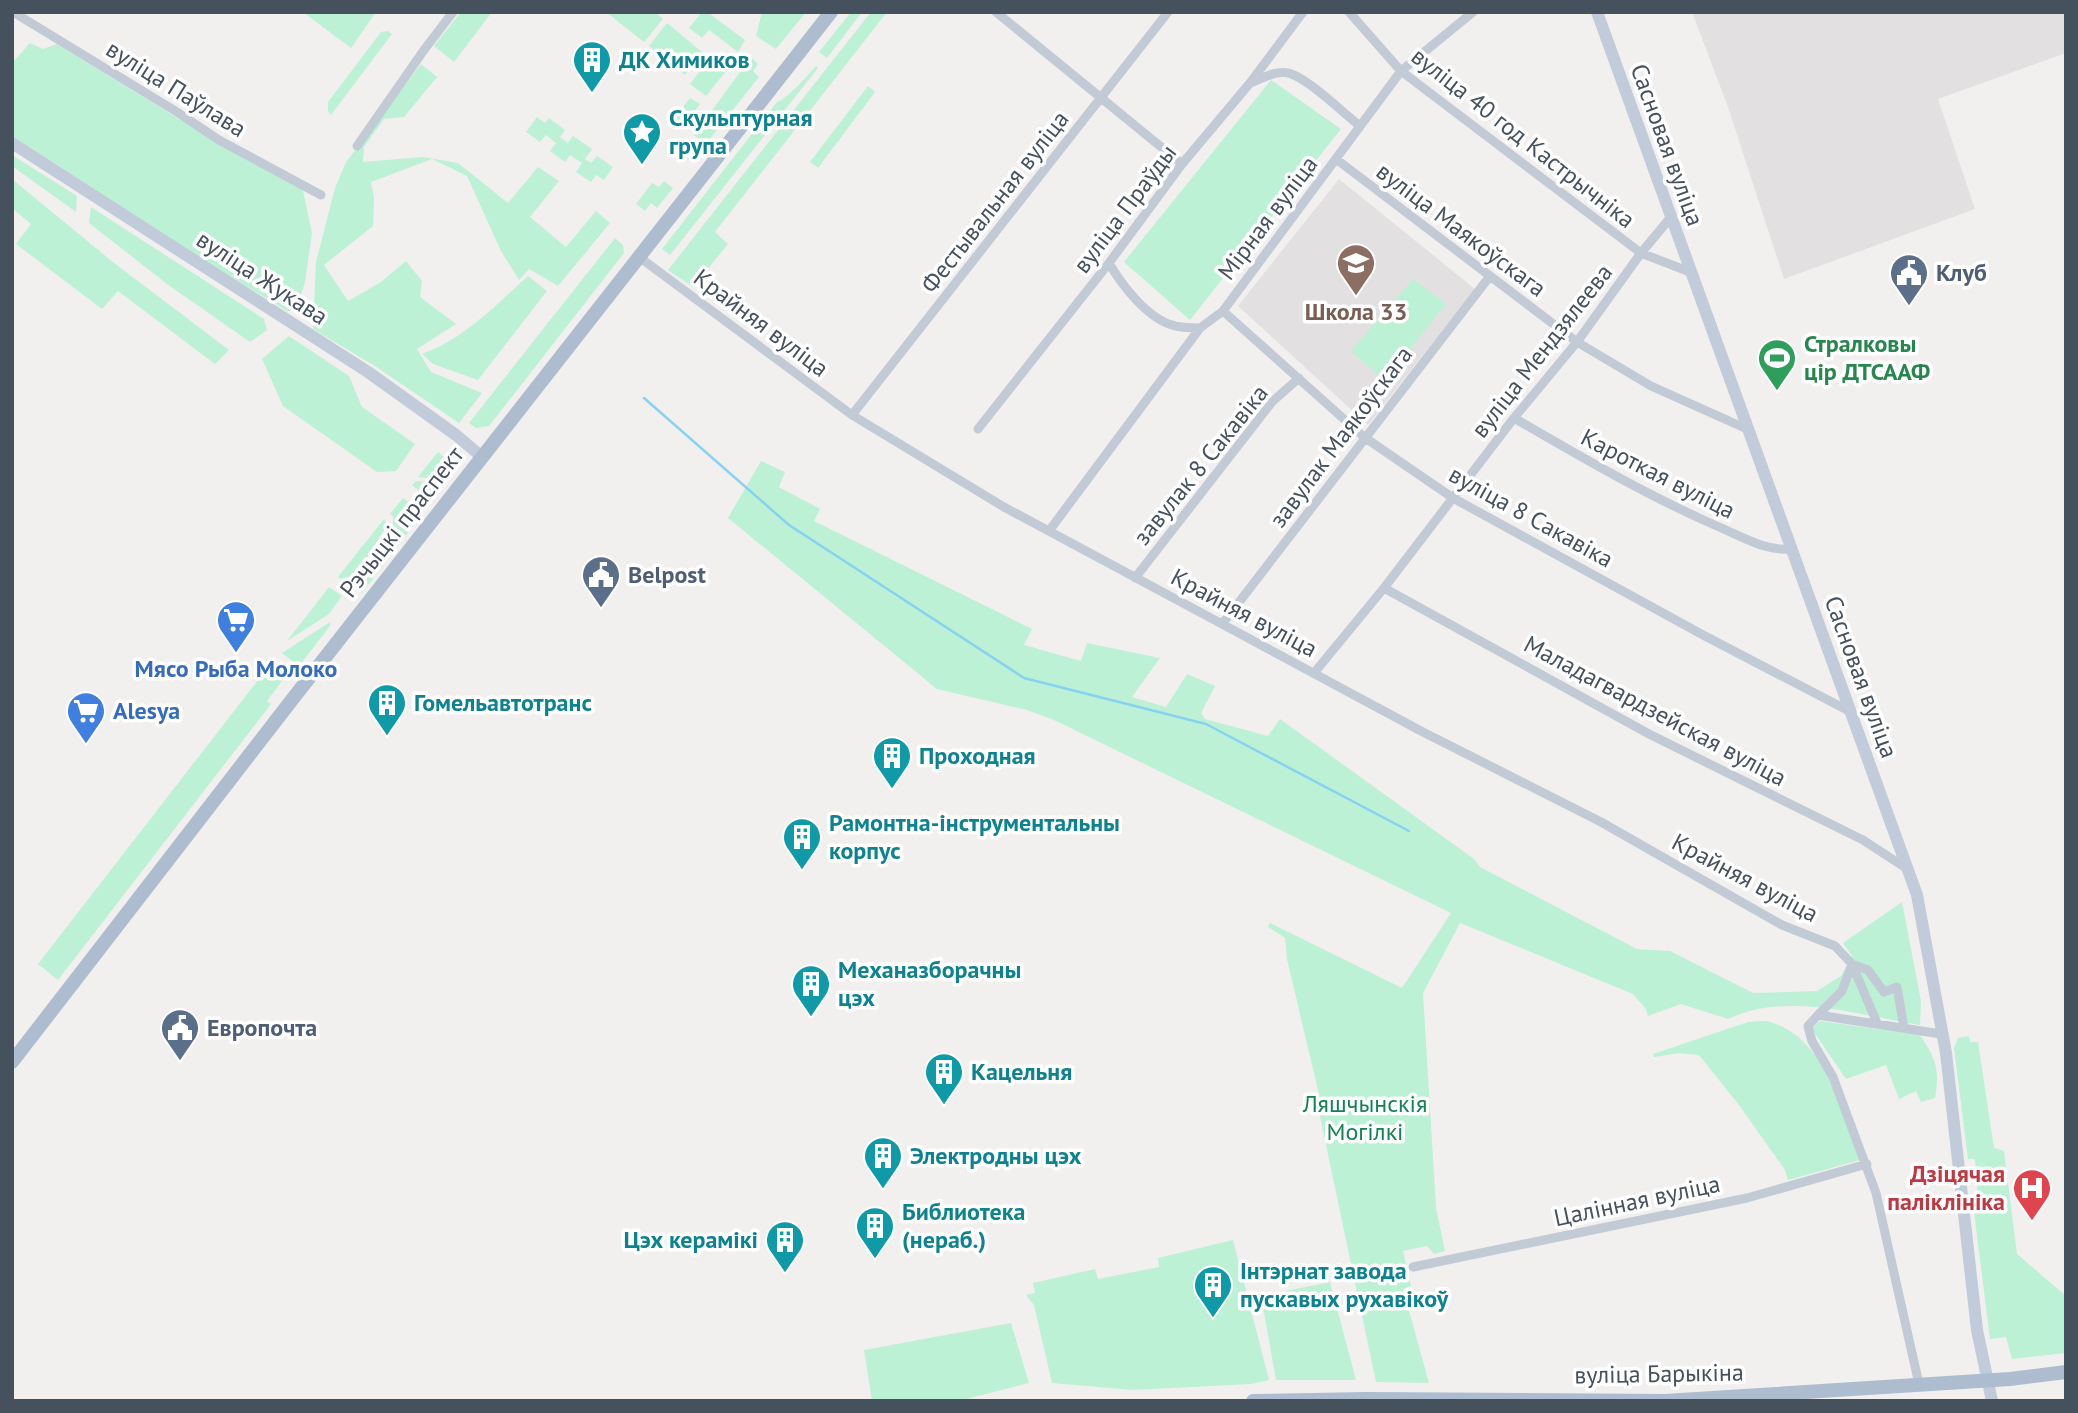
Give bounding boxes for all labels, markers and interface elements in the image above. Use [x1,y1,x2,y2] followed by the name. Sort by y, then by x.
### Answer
[101,33,252,144] street label: вуліца Паўлава
[571,39,613,94] building icon: ДК Химиков
[1405,40,1642,235] street label: вуліца 40 год Кастрычніка
[619,44,750,75] place label: ДК Химиков
[1624,59,1711,230] street label: Сасновая вуліца
[669,102,813,161] place label: Скульптурная група
[914,104,1075,299] street label: Фестывальная вуліца
[621,111,663,166] place icon: Скульптурная група
[1066,138,1183,279] street label: вуліца Праўды
[1211,149,1324,286] street label: Мірная вуліца
[1370,156,1552,304] street label: вуліца Маякоўскага
[191,224,334,332] street label: вуліца Жукава
[1335,242,1377,297] school or university icon: Школа 33
[1888,252,1930,307] public building icon: Клуб
[1936,257,1987,288] place label: Клуб
[1464,258,1619,444] street label: вуліца Мендзялеева
[688,262,835,383] street label: Крайняя вуліца
[1305,296,1407,327] place label: Школа 33
[1804,328,1930,387] place label: Стралковы цір ДТСААФ
[1756,337,1798,392] sports icon: Стралковы цір ДТСААФ
[1262,340,1419,534] street label: завулак Маякоўскага
[1126,378,1275,551] street label: завулак 8 Сакавіка
[1576,421,1741,526] street label: Кароткая вуліца
[333,440,471,604] street label: Рэчыцкі праспект
[1444,459,1619,574] street label: вуліца 8 Сакавіка
[580,554,622,609] public building icon: Belpost
[628,559,706,590] place label: Belpost
[1166,561,1323,664] street label: Крайняя вуліца
[1818,591,1905,762] street label: Сасновая вуліца
[215,599,257,654] supermarket icon: Мясо Рыба Молоко
[1519,628,1792,793] street label: Маладагвардзейская вуліца
[135,653,337,684] place label: Мясо Рыба Молоко
[366,682,408,737] building icon: Гомельавтотранс
[414,687,592,718] place label: Гомельавтотранс
[65,690,107,745] supermarket icon: Alesya
[113,695,180,726] place label: Alesya
[871,735,913,790] building icon: Проходная
[919,740,1036,771] place label: Проходная
[829,807,1120,866] place label: Рамонтна-інструментальны корпус
[781,816,823,871] building icon: Рамонтна-інструментальны корпус
[1667,826,1824,929] street label: Крайняя вуліца
[838,954,1021,1013] place label: Механазборачны цэх
[790,963,832,1018] building icon: Механазборачны цэх
[159,1007,201,1062] public building icon: Европочта
[207,1012,317,1043] place label: Европочта
[923,1051,965,1106] building icon: Кацельня
[971,1056,1072,1087] place label: Кацельня
[1302,1088,1427,1147] park label: Ляшчынскія Могілкі
[862,1135,904,1190] building icon: Электродны цэх
[910,1140,1082,1171] place label: Электродны цэх
[1887,1158,2005,1217] place label: Дзіцячая паліклініка
[2011,1167,2053,1222] hospital icon: Дзіцячая паліклініка
[1551,1168,1723,1233] street label: Цалінная вуліца
[902,1196,1025,1255] place label: Библиотека (нераб.)
[854,1205,896,1260] building icon: Библиотека (нераб.)
[764,1219,806,1274] building icon: Цэх керамікі
[623,1224,758,1255] place label: Цэх керамікі
[1240,1255,1449,1314] place label: Інтэрнат завода пускавых рухавікоў
[1192,1264,1234,1319] building icon: Інтэрнат завода пускавых рухавікоў
[1574,1357,1744,1390] street label: вуліца Барыкіна

